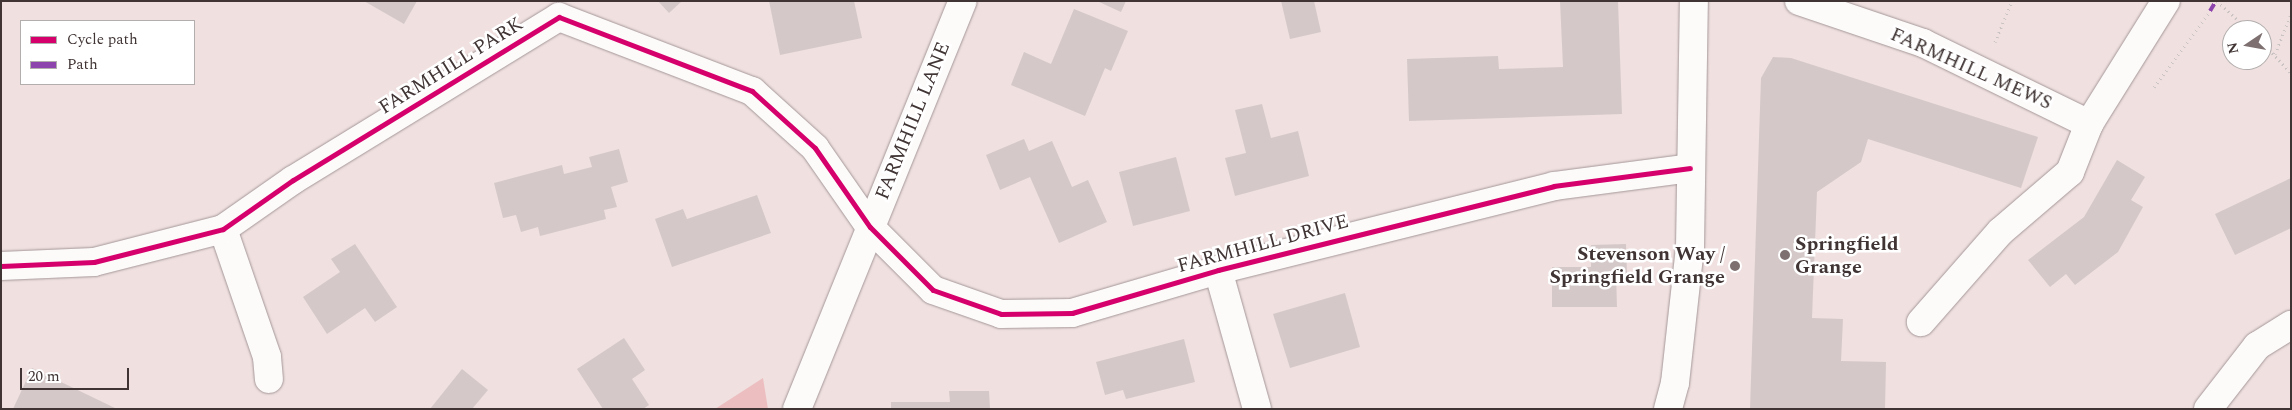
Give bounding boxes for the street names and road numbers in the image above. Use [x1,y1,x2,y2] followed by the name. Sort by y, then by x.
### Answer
[374,12,528,120] street label: FARMHILL PARK
[1886,23,2056,115] street label: FARMHILL MEWS
[870,39,956,203] street label: FARMHILL LANE
[1175,210,1351,278] street label: FARMHILL DRIVE

